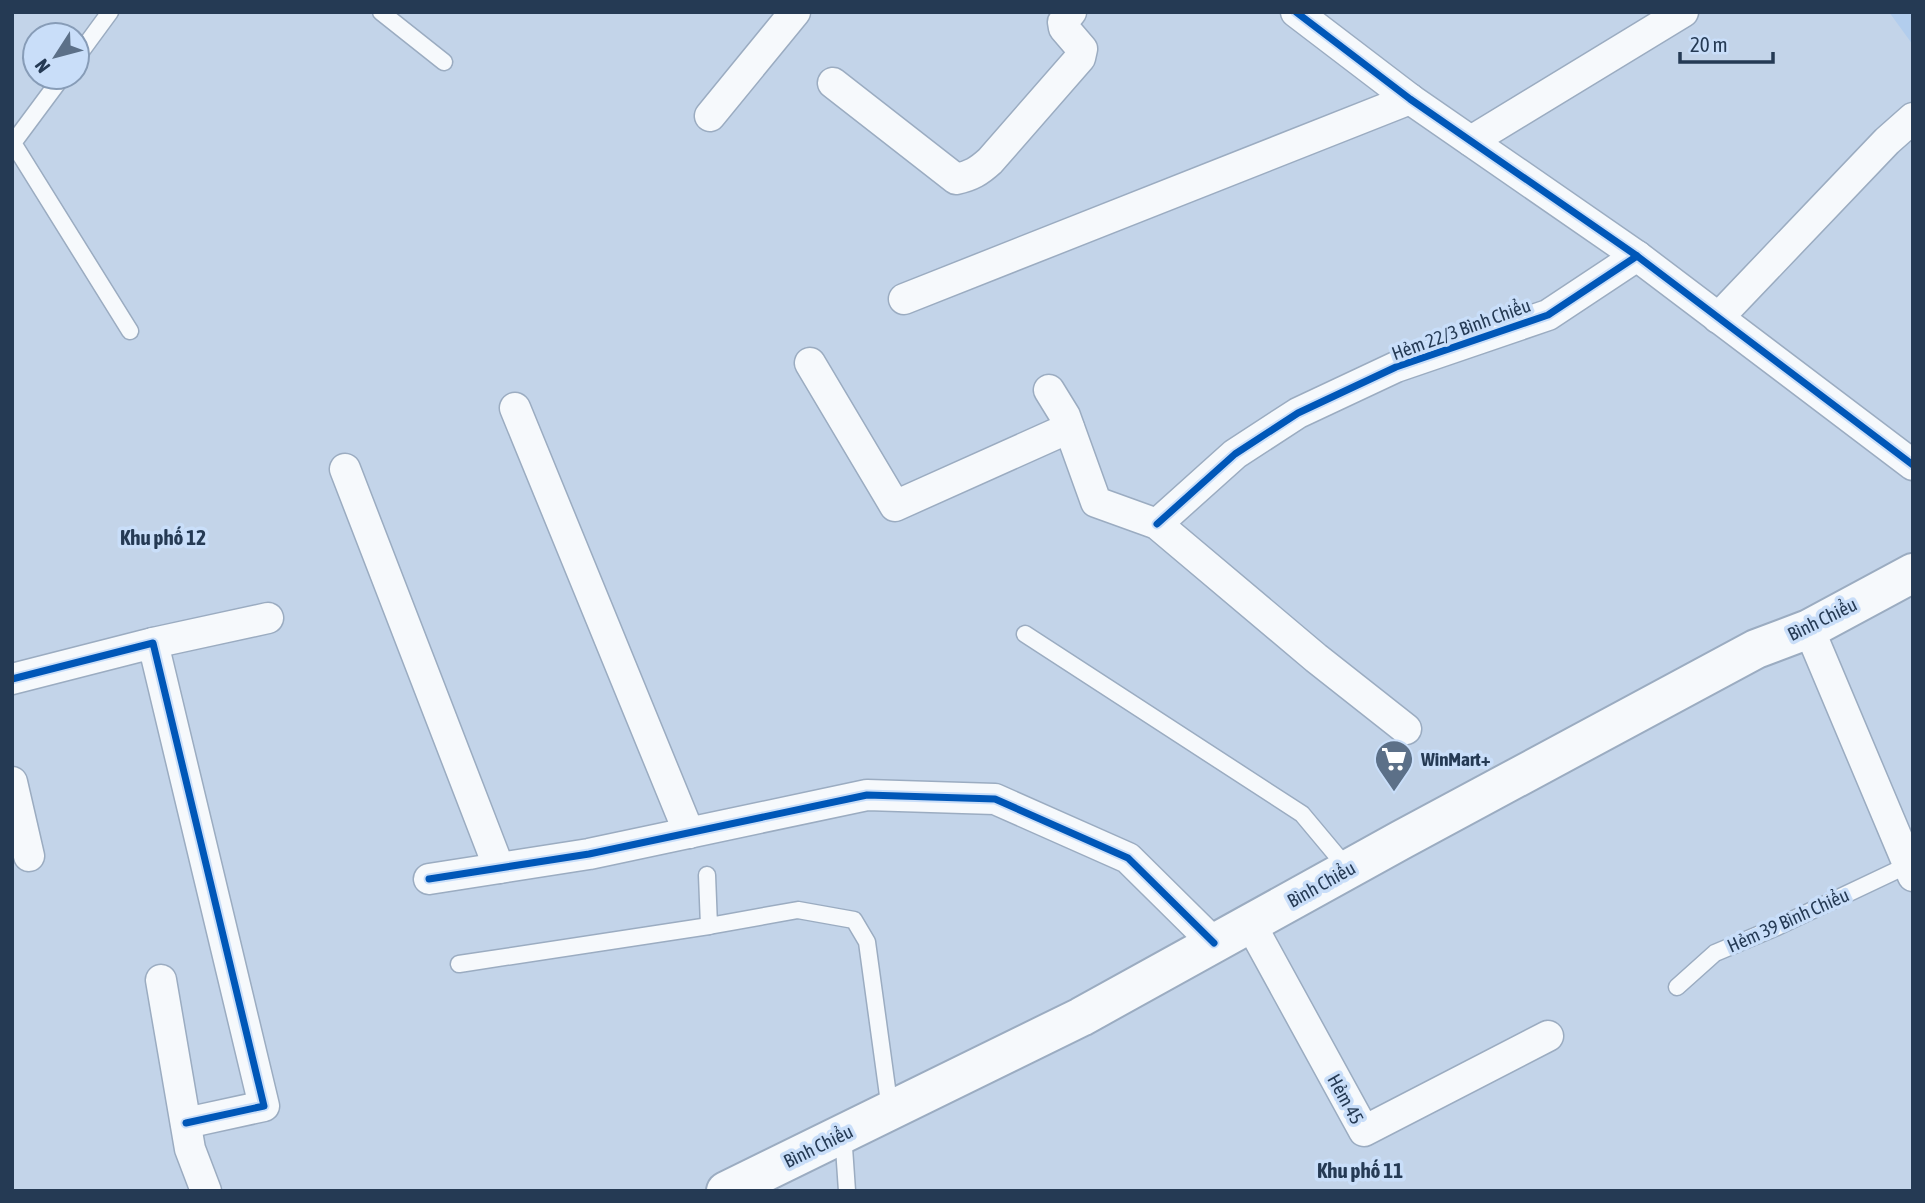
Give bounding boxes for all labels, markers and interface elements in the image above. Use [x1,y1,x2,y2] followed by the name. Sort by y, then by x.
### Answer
[21,21,91,91] north arrow
[1680,21,1773,65] scale bar
[1690,32,1728,56] text: 20 m
[30,55,54,77] text: N
[1389,294,1533,364] street label: Hẻm 22/3 Bình Chiểu
[120,525,206,549] district label: Khu phố 12
[1784,593,1860,645] street label: Bình Chiểu
[1373,738,1415,793] supermarket icon: WinMart+
[1420,748,1491,770] place label: WinMart+
[1283,856,1359,912] street label: Bình Chiểu
[1724,883,1852,957] street label: Hẻm 39 Bình Chiểu
[1323,1070,1369,1128] street label: Hẻm 45
[780,1120,856,1172] street label: Bình Chiểu
[1317,1158,1403,1182] district label: Khu phố 11

